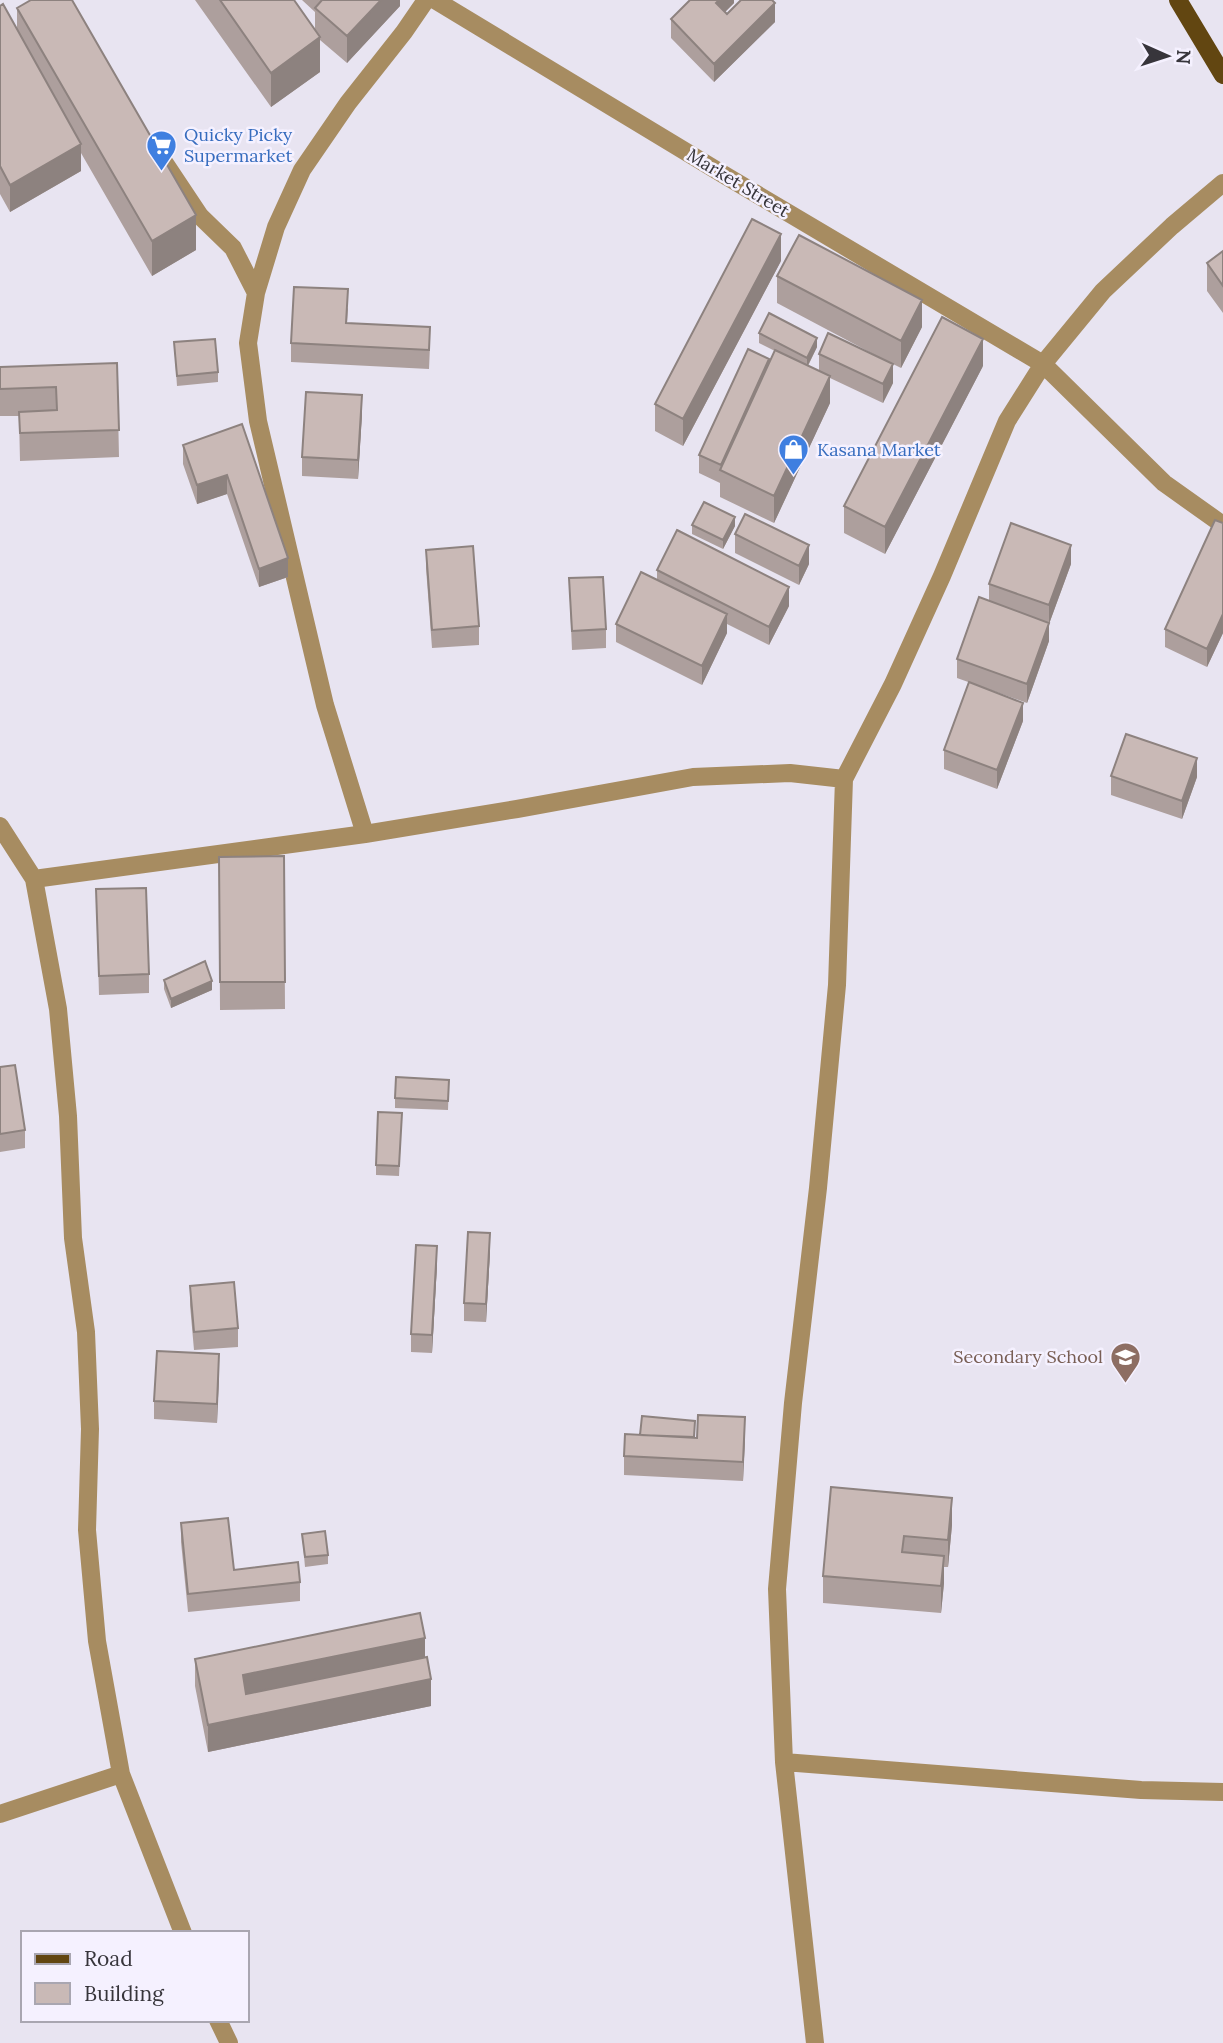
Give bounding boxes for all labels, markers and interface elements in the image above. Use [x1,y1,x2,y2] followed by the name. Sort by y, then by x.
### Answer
[1132,21,1202,91] north arrow
[1172,49,1196,65] text: N
[184,123,293,167] place label: Quicky Picky Supermarket
[144,128,178,172] supermarket icon: Quicky Picky Supermarket
[683,143,794,222] street label: Market Street
[777,433,811,477] shop icon: Kasana Market
[817,438,941,461] place label: Kasana Market
[1109,1340,1143,1384] school or university icon: Secondary School
[953,1345,1103,1368] place label: Secondary School
[21,1931,248,2022] legend
[84,1945,133,1972] text: Road
[84,1980,164,2007] text: Building

